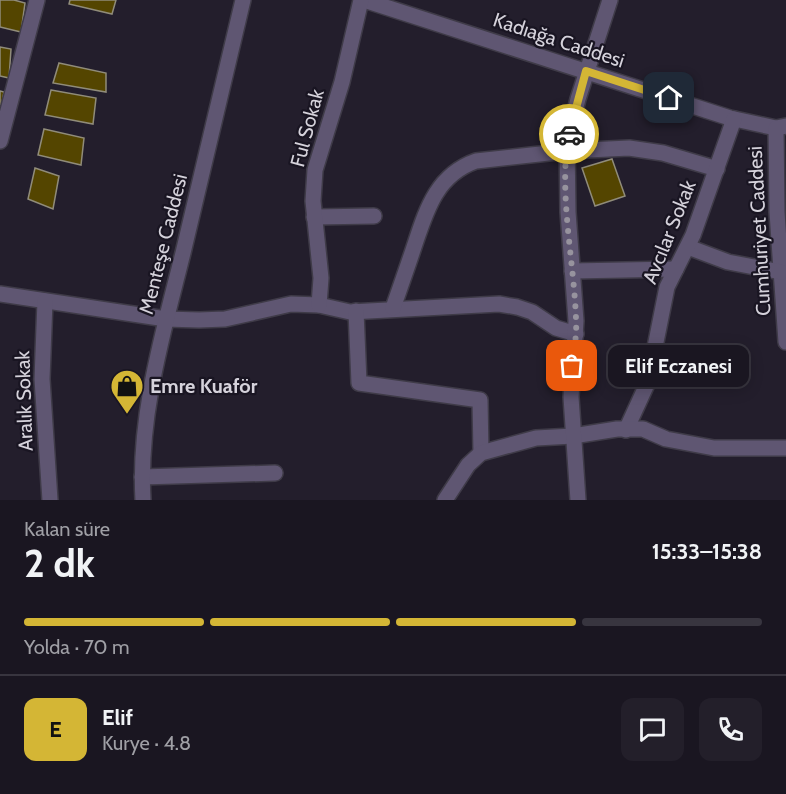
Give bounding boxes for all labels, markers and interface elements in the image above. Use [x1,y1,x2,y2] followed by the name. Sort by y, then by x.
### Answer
[490,7,628,73] street label: Kadıağa Caddesi
[643,72,694,123] pin
[652,81,685,114] icon: home
[285,86,329,169] street label: Ful Sokak
[539,104,599,164] courier
[553,118,586,151] icon: car
[743,145,775,317] street label: Cumhuriyet Caddesi
[134,171,192,317] street label: Menteşe Caddesi
[637,177,701,287] street label: Avcılar Sokak
[546,340,597,391] pin
[608,345,749,387] callout: Elif Eczanesi
[555,349,588,382] icon: bag
[10,350,38,452] street label: Aralık Sokak
[625,354,732,378] text: Elif Eczanesi
[109,368,145,415] shop icon: Emre Kuaför
[150,374,258,398] place label: Emre Kuaför
[24,517,110,541] text: Kalan süre
[652,538,762,565] text: 15:33–15:38
[24,539,95,587] text: 2 dk
[24,635,130,659] text: Yolda · 70 m
[621,698,684,761] button: chat
[699,698,762,761] button: phone
[102,704,133,731] text: Elif
[49,716,62,743] text: E
[102,731,191,755] text: Kurye · 4.8

